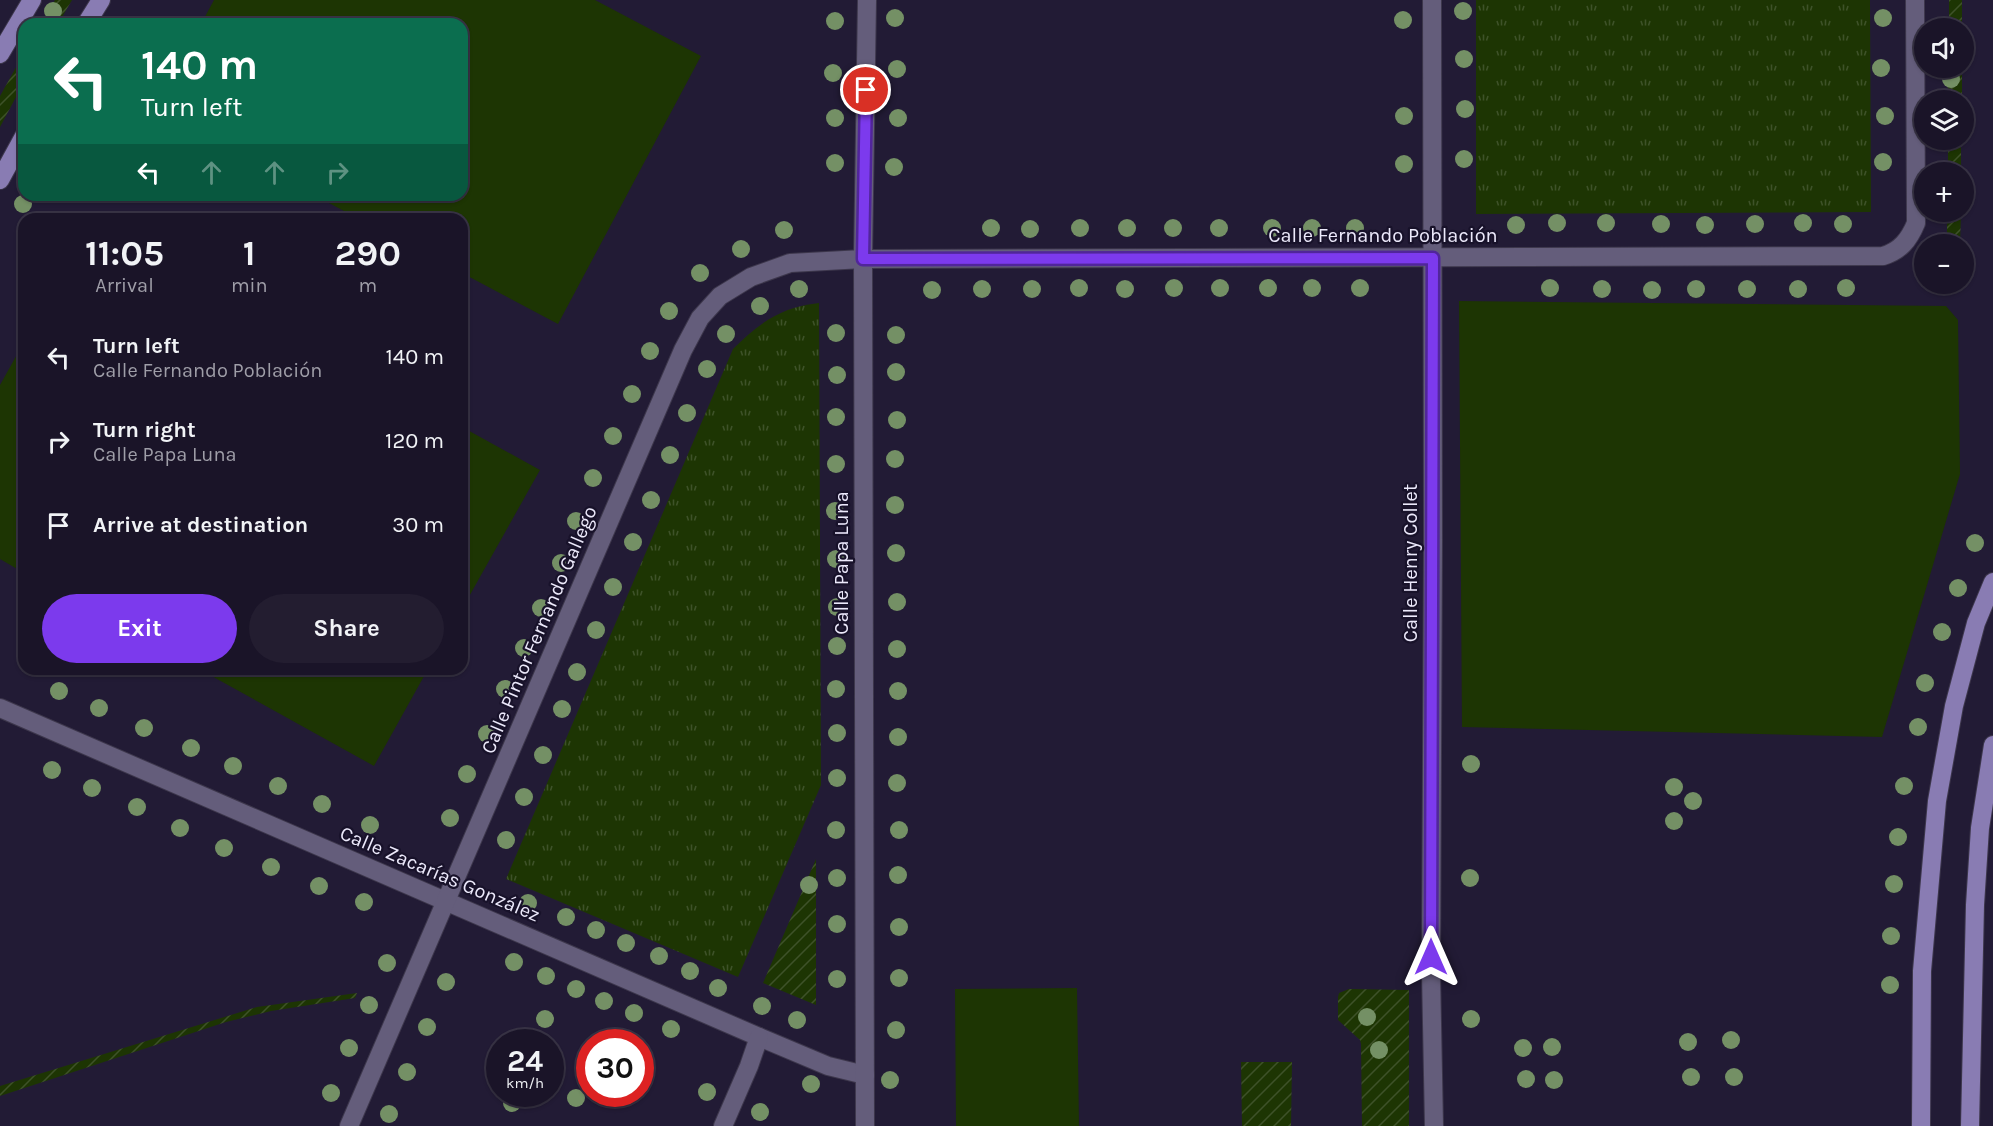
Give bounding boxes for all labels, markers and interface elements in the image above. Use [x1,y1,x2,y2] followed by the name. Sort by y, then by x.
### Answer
[1914,18,1974,294] map controls
[1914,18,1974,78] button: sound
[141,40,258,90] text: 140 m
[42,42,120,120] icon: left
[840,64,891,115] pin
[849,73,882,106] icon: arrive
[1914,90,1974,150] button: layers
[141,91,242,123] text: Turn left
[132,156,165,189] icon: left
[195,156,228,189] icon: ahead
[258,156,291,189] icon: ahead
[321,156,354,189] icon: right
[1914,162,1974,222] button: +
[1268,224,1498,247] street label: Calle Fernando Población
[85,232,164,274] text: 11:05
[243,232,256,274] text: 1
[335,232,401,274] text: 290
[1914,234,1974,294] button: −
[95,274,154,297] text: Arrival
[231,274,268,297] text: min
[358,274,377,297] text: m
[93,333,180,359] text: Turn left
[42,341,75,374] icon: left
[386,344,444,370] text: 140 m
[93,359,322,382] text: Calle Fernando Población
[93,417,196,443] text: Turn right
[42,425,75,458] icon: right
[385,428,444,454] text: 120 m
[93,443,237,466] text: Calle Papa Luna
[1399,483,1422,642] street label: Calle Henry Collet
[830,491,853,635] street label: Calle Papa Luna
[476,503,602,757] street label: Calle Pintor Fernando Gallego
[42,509,75,542] icon: arrive
[93,512,308,538] text: Arrive at destination
[392,512,444,538] text: 30 m
[42,594,237,663] button: Exit
[249,594,444,663] button: Share
[337,821,543,927] street label: Calle Zacarías González
[1399,925,1463,989] position arrow
[576,1029,654,1107] speed limit sign: 30
[507,1043,543,1079] text: 24
[506,1074,544,1092] text: km/h

